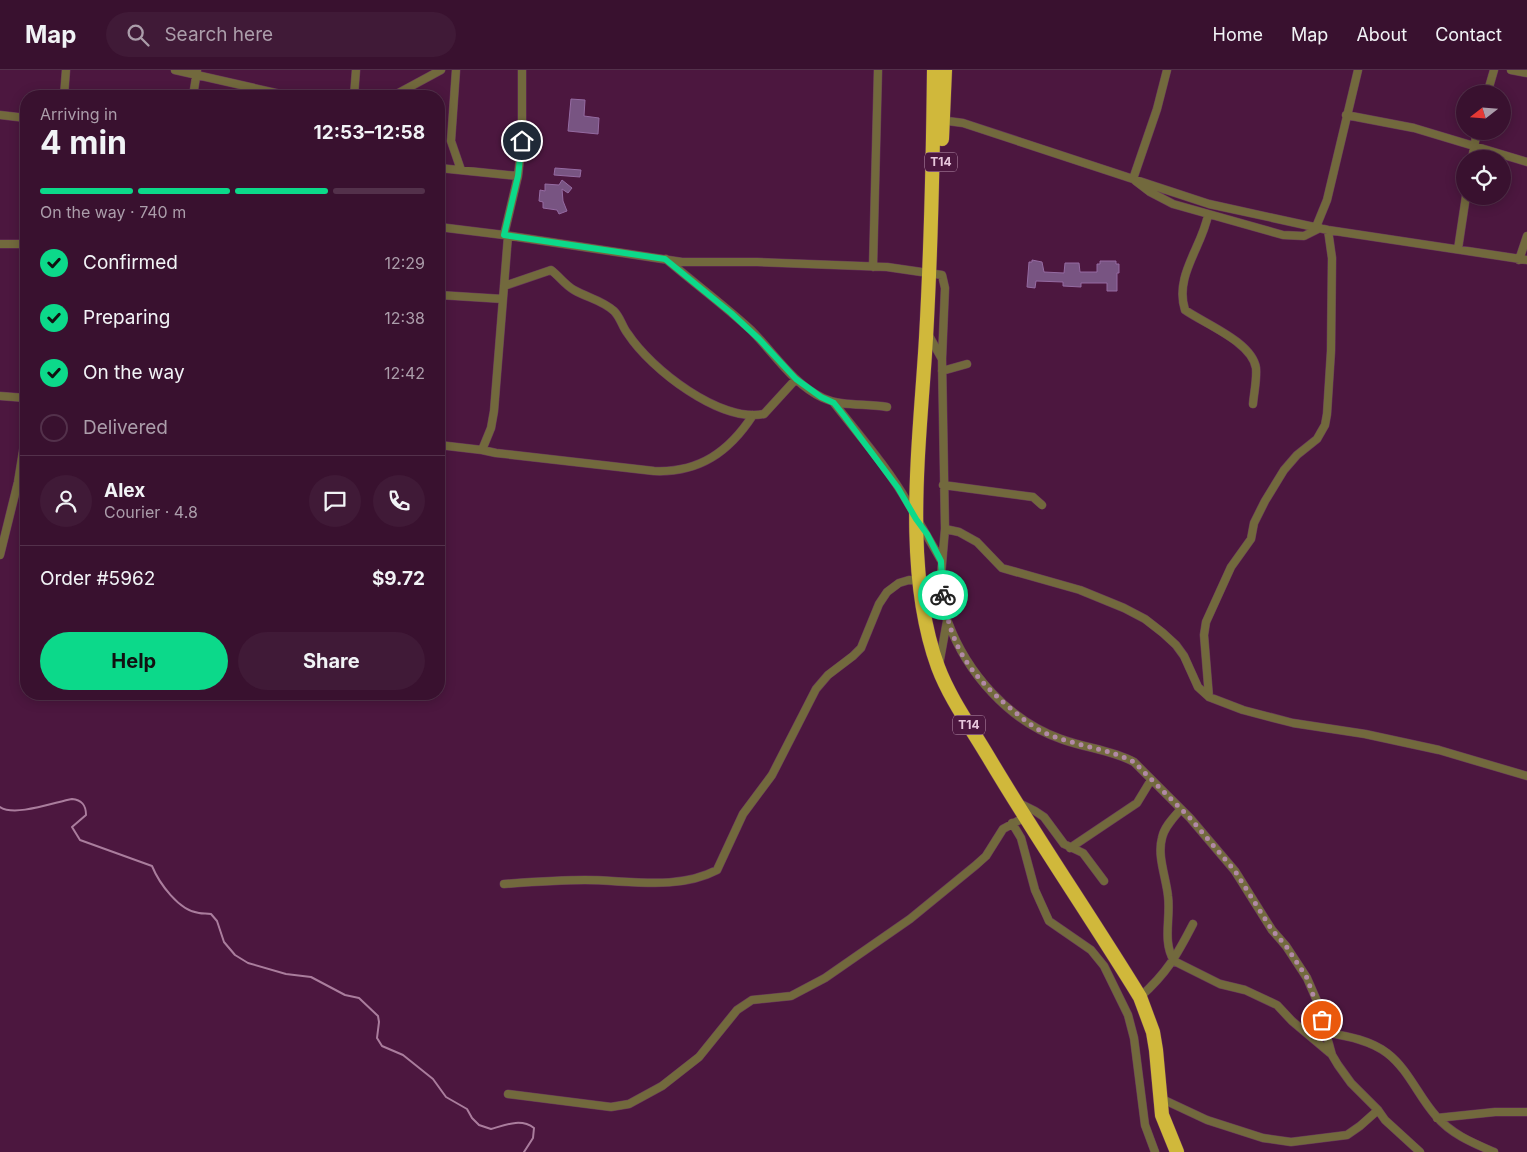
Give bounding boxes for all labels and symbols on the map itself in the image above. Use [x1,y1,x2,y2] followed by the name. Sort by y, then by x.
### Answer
[1456,85,1511,140] north arrow
[501,120,543,162] pin
[925,152,957,171] road number: T14
[918,570,968,620] courier
[953,716,985,734] road number: T14
[1301,999,1343,1041] pin

